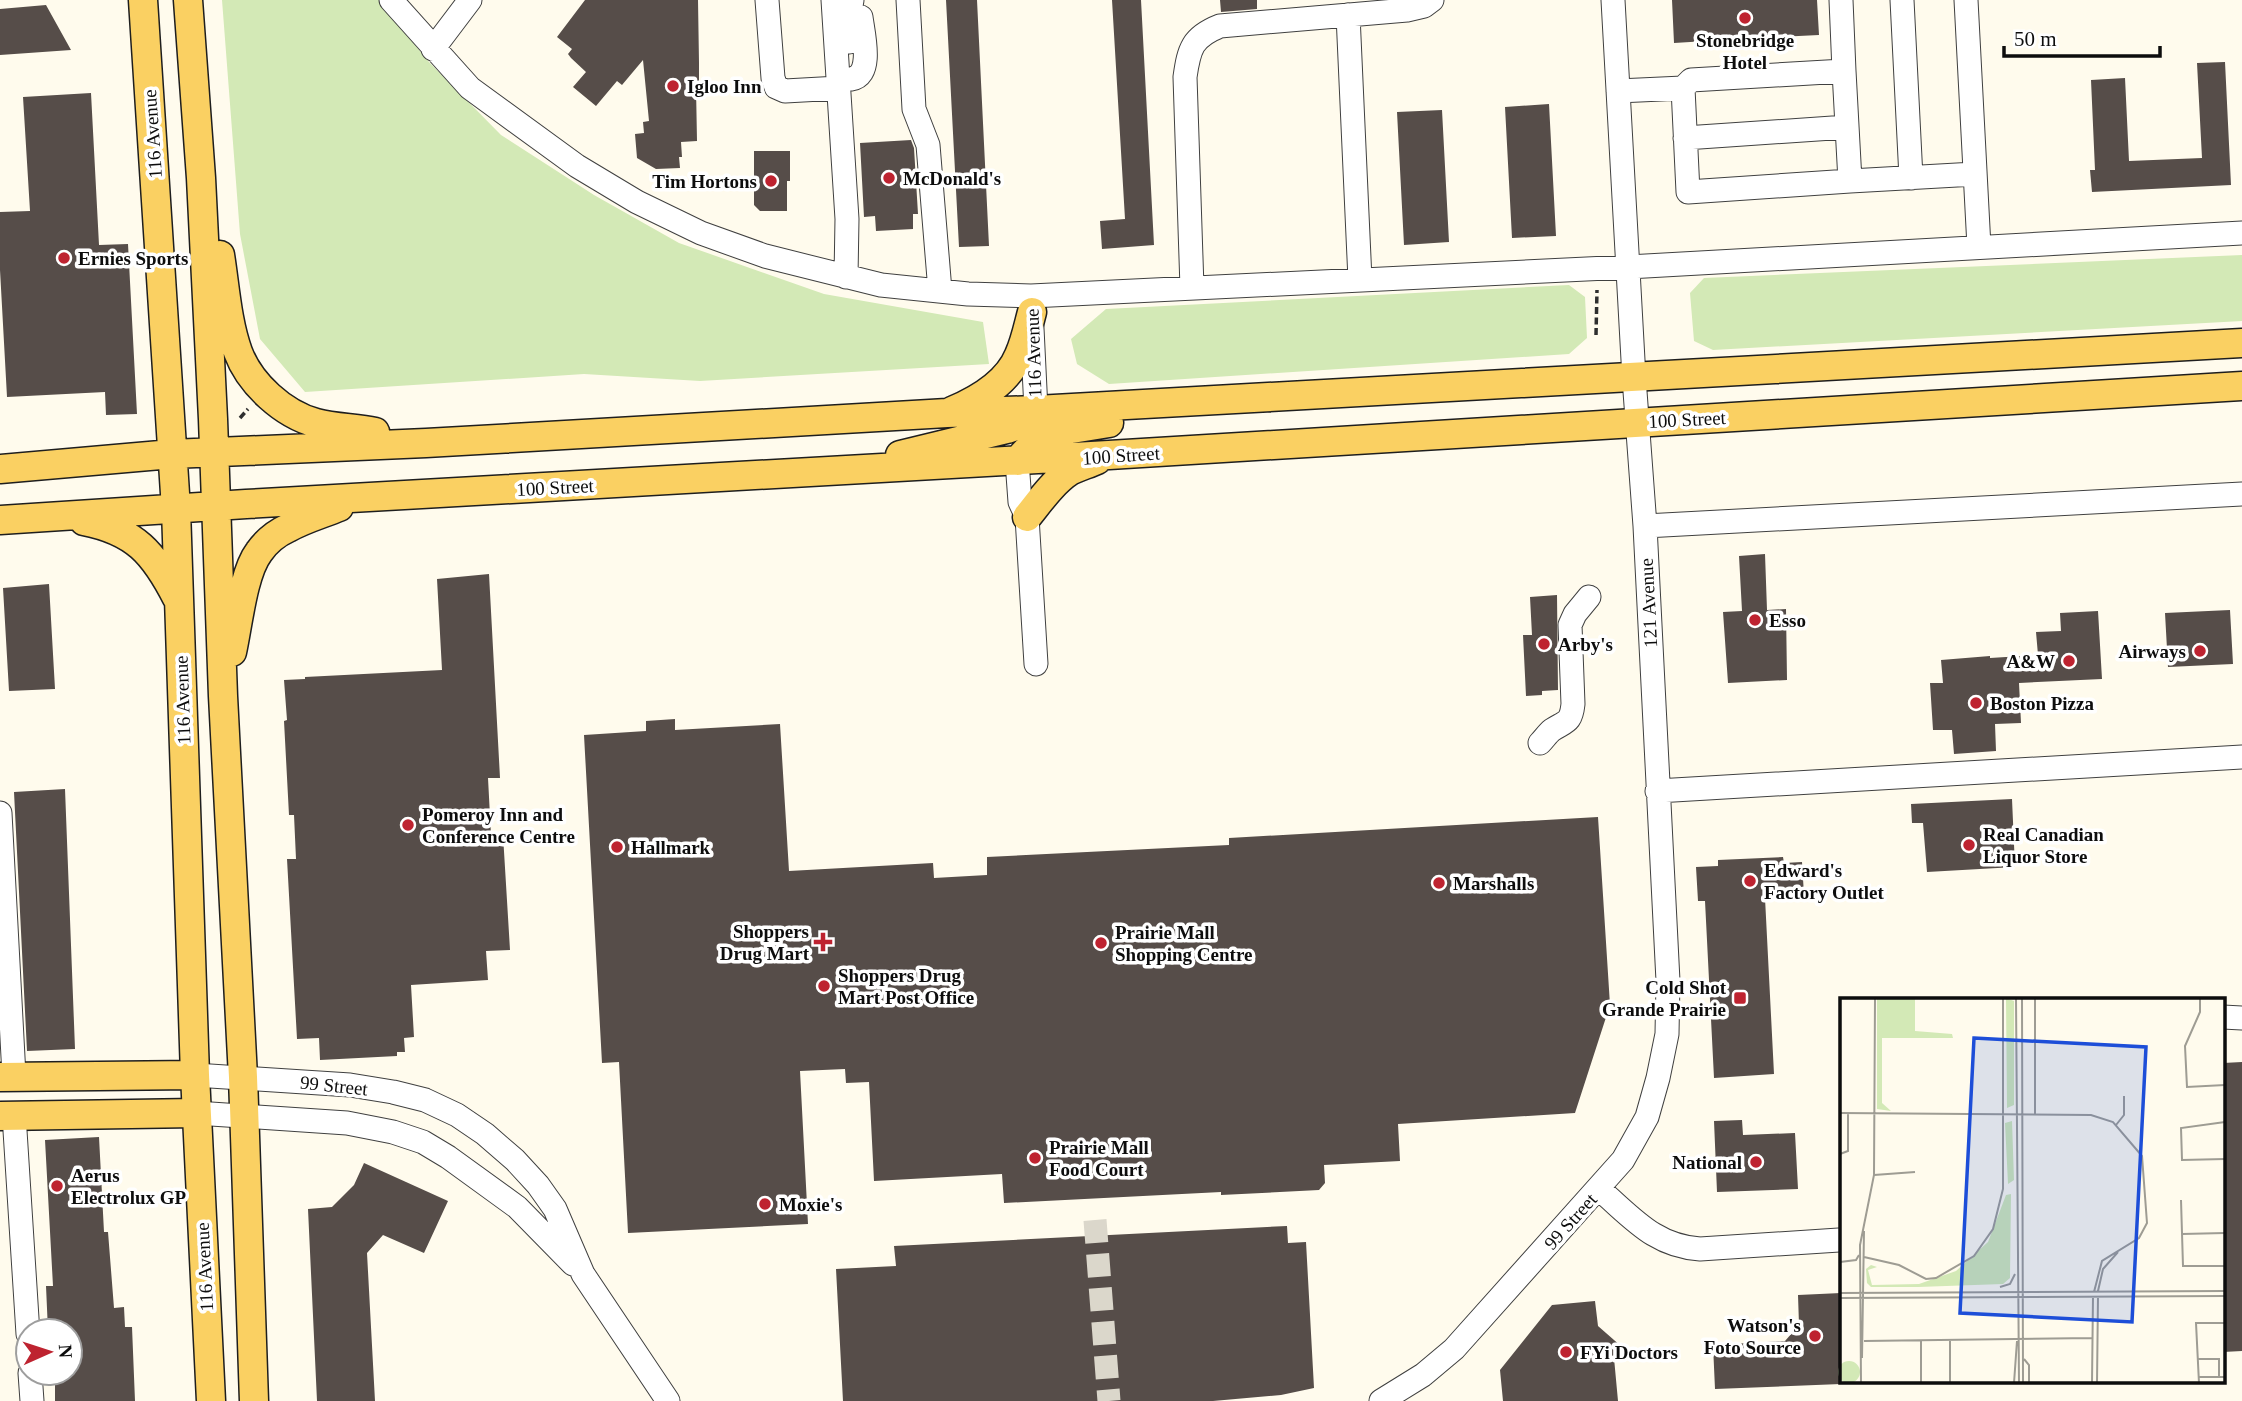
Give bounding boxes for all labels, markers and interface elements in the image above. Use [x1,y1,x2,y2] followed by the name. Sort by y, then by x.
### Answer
[1737,10,1753,26] marker: Stonebridge Hotel
[2004,14,2160,58] scale bar
[2014,27,2057,51] text: 50 m
[1696,30,1794,73] place label: Stonebridge Hotel
[687,76,762,97] place label: Igloo Inn
[665,78,681,94] marker: Igloo Inn
[139,89,166,179] street label: 116 Avenue
[903,168,1001,189] place label: McDonald's
[881,170,897,186] marker: McDonald's
[652,171,757,192] place label: Tim Hortons
[763,173,779,189] marker: Tim Hortons
[78,248,188,269] place label: Ernies Sports
[56,250,72,266] marker: Ernies Sports
[1021,308,1046,398] street label: 116 Avenue
[1648,407,1727,432] street label: 100 Street
[1082,442,1161,469] street label: 100 Street
[516,475,595,500] street label: 100 Street
[1636,558,1661,648] street label: 121 Avenue
[1769,610,1806,631] place label: Esso
[1747,612,1763,628] marker: Esso
[1558,634,1613,655] place label: Arby's
[1536,636,1552,652] marker: Arby's
[2118,641,2186,662] place label: Airways
[2192,643,2208,659] marker: Airways
[2006,651,2055,672] place label: A&W
[2061,653,2077,669] marker: A&W
[170,655,195,745] street label: 116 Avenue
[1990,693,2094,714] place label: Boston Pizza
[1968,695,1984,711] marker: Boston Pizza
[422,804,575,847] place label: Pomeroy Inn and Conference Centre
[400,817,416,833] marker: Pomeroy Inn and Conference Centre
[1983,824,2104,867] place label: Real Canadian Liquor Store
[631,837,711,858] place label: Hallmark
[1961,837,1977,853] marker: Real Canadian Liquor Store
[609,839,625,855] marker: Hallmark
[1764,860,1884,903] place label: Edward's Factory Outlet
[1453,873,1534,894] place label: Marshalls
[1742,873,1758,889] marker: Edward's Factory Outlet
[1431,875,1447,891] marker: Marshalls
[720,921,810,964] place label: Shoppers Drug Mart
[1115,922,1252,965] place label: Prairie Mall Shopping Centre
[815,934,831,950] marker: Shoppers Drug Mart
[1093,935,1109,951] marker: Prairie Mall Shopping Centre
[838,965,974,1008] place label: Shoppers Drug Mart Post Office
[1602,977,1727,1020] place label: Cold Shot Grande Prairie
[816,978,832,994] marker: Shoppers Drug Mart Post Office
[1732,990,1748,1006] marker: Cold Shot Grande Prairie
[1840,998,2224,1384] inset map
[299,1071,370,1100] street label: 99 Street
[1049,1137,1149,1180] place label: Prairie Mall Food Court
[1027,1150,1043,1166] marker: Prairie Mall Food Court
[1672,1152,1742,1173] place label: National
[1748,1154,1764,1170] marker: National
[71,1165,187,1208] place label: Aerus Electrolux GP
[49,1178,65,1194] marker: Aerus Electrolux GP
[1540,1188,1601,1254] street label: 99 Street
[779,1194,842,1215] place label: Moxie's
[757,1196,773,1212] marker: Moxie's
[192,1222,217,1312] street label: 116 Avenue
[1704,1315,1801,1358] place label: Watson's Foto Source
[14,1317,84,1387] north arrow
[1807,1328,1823,1344] marker: Watson's Foto Source
[1580,1342,1678,1363] place label: FYi Doctors
[55,1344,76,1359] text: N
[1558,1344,1574,1360] marker: FYi Doctors

